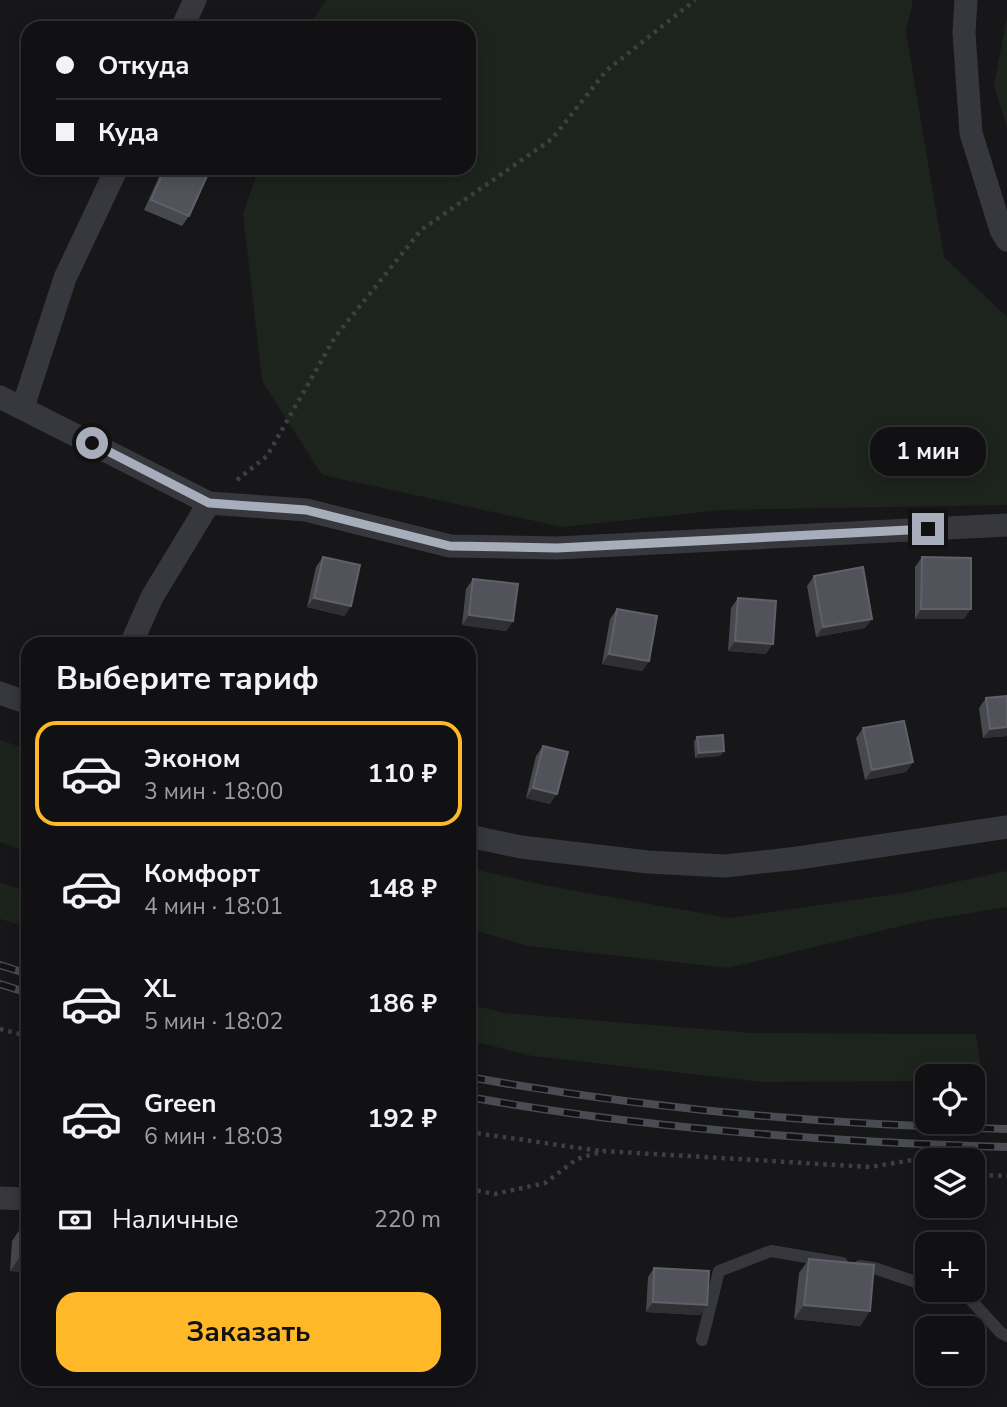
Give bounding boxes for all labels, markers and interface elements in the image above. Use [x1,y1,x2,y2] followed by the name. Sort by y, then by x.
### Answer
[98,48,190,83] text: Откуда
[98,115,159,150] text: Куда
[76,427,108,459] route start
[870,428,986,476] callout: 1 мин
[896,436,960,467] text: 1 мин
[912,513,944,545] route end
[56,657,319,700] text: Выберите тариф
[144,741,241,776] text: Эконом
[60,742,123,805] icon: car
[368,756,437,791] text: 110 ₽
[144,776,283,807] text: 3 мин · 18:00
[144,856,260,891] text: Комфорт
[60,857,123,920] icon: car
[368,871,437,906] text: 148 ₽
[144,891,283,922] text: 4 мин · 18:01
[144,971,176,1006] text: XL
[60,972,123,1035] icon: car
[368,986,437,1021] text: 186 ₽
[144,1006,283,1037] text: 5 мин · 18:02
[915,1064,985,1386] map controls
[915,1064,985,1134] button: locate
[144,1086,217,1121] text: Green
[60,1087,123,1150] icon: car
[368,1101,437,1136] text: 192 ₽
[144,1121,283,1152] text: 6 мин · 18:03
[915,1148,985,1218] button: layers
[56,1201,94,1239] icon: cash
[112,1202,239,1237] text: Наличные
[374,1204,441,1235] text: 220 m
[915,1232,985,1302] button: +
[56,1292,441,1372] button: Заказать
[915,1316,985,1386] button: −

